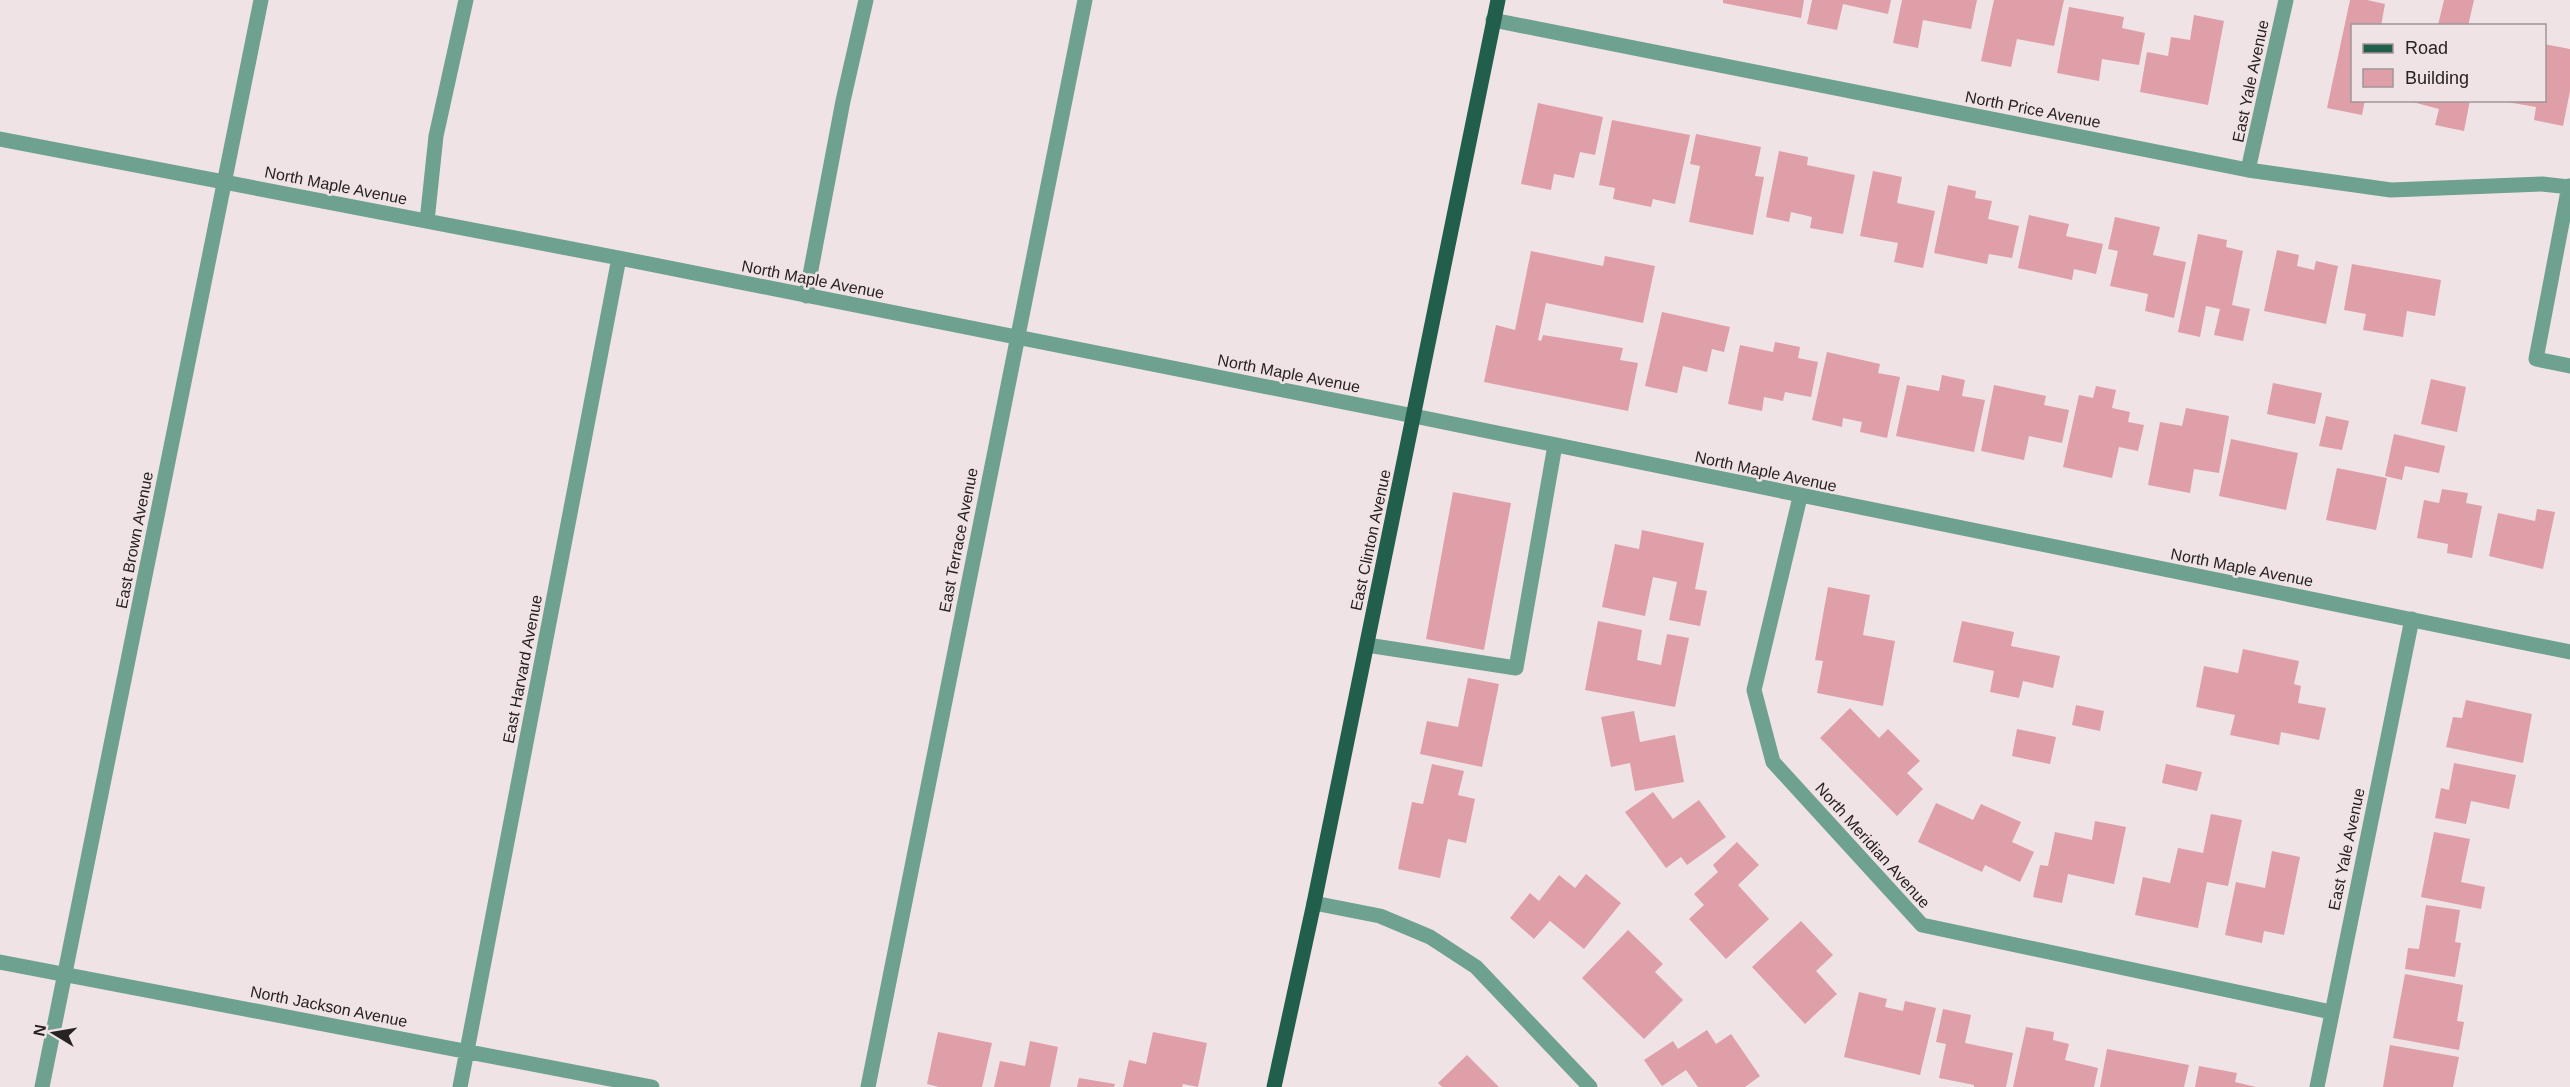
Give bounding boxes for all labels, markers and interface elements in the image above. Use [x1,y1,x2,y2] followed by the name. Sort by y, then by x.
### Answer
[2229,18,2272,144] street label: East Yale Avenue
[2351,24,2546,102] legend
[2405,38,2448,58] text: Road
[2405,68,2469,88] text: Building
[1964,88,2102,131] street label: North Price Avenue
[263,163,409,208] street label: North Maple Avenue
[740,257,886,302] street label: North Maple Avenue
[1216,351,1362,396] street label: North Maple Avenue
[1693,448,1839,495] street label: North Maple Avenue
[936,466,981,614] street label: East Terrace Avenue
[1347,468,1394,612] street label: East Clinton Avenue
[113,470,156,610] street label: East Brown Avenue
[2169,545,2315,590] street label: North Maple Avenue
[500,593,545,745] street label: East Harvard Avenue
[1812,779,1933,911] street label: North Meridian Avenue
[2325,786,2368,912] street label: East Yale Avenue
[249,983,409,1030] street label: North Jackson Avenue
[24,1003,84,1063] north arrow
[30,1023,49,1038] text: N

